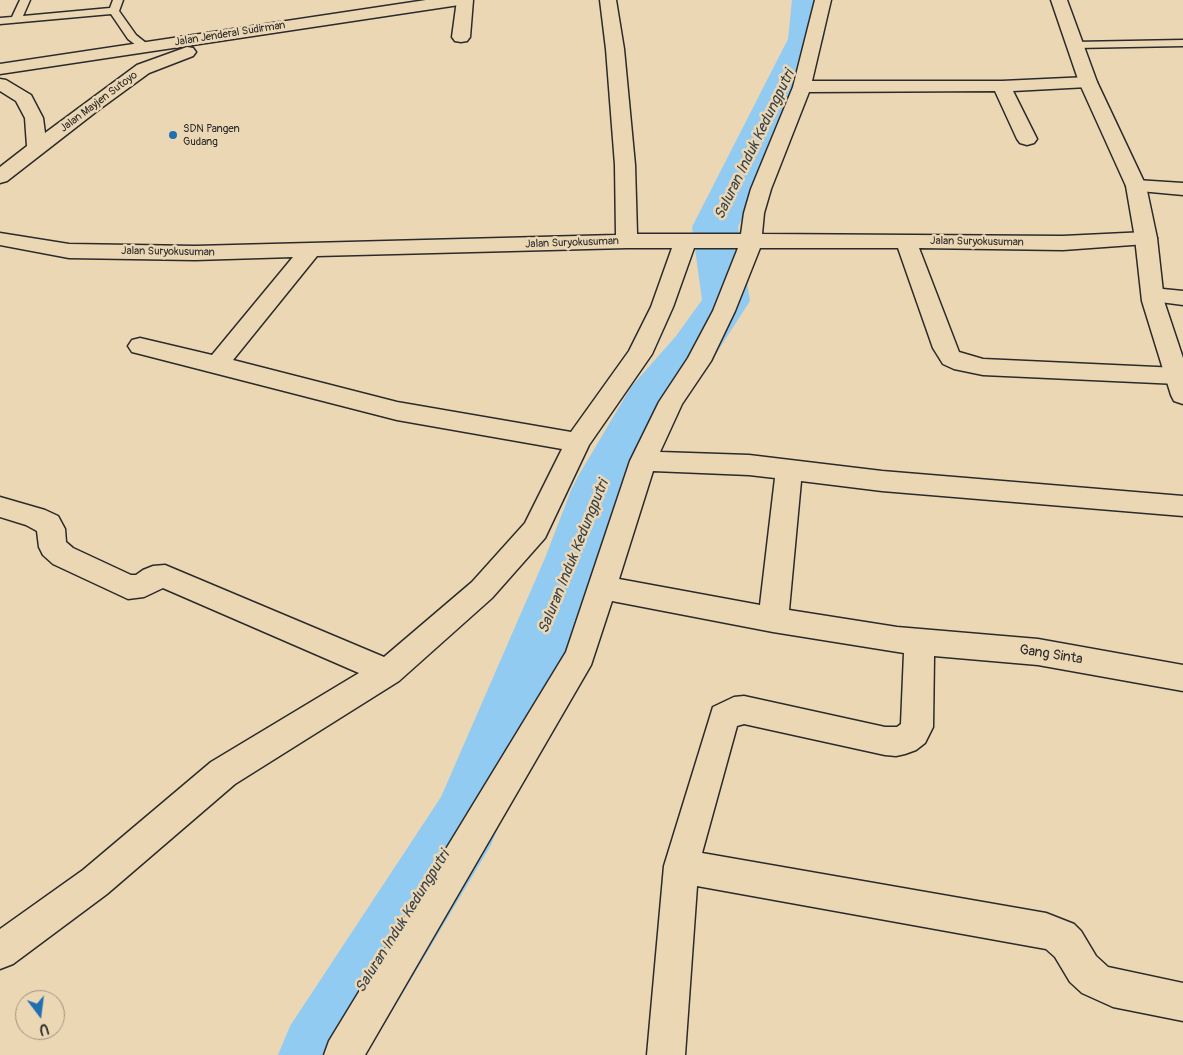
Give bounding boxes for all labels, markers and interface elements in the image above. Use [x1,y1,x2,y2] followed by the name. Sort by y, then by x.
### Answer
[174,19,286,49] street label: Jalan Jenderal Sudirman
[711,68,799,222] water label: Saluran Induk Kedungputri
[58,69,140,135] street label: Jalan Mayjen Sutoyo
[183,122,240,148] place label: SDN Pangen Gudang
[167,129,179,141] marker: SDN Pangen Gudang
[525,235,619,251] street label: Jalan Suryokusuman
[930,235,1024,249] street label: Jalan Suryokusuman
[121,245,215,259] street label: Jalan Suryokusuman
[535,478,613,636] water label: Saluran Induk Kedungputri
[1018,642,1084,668] street label: Gang Sinta
[352,848,454,996] water label: Saluran Induk Kedungputri
[15,990,65,1040] north arrow
[37,1020,50,1038] text: U

